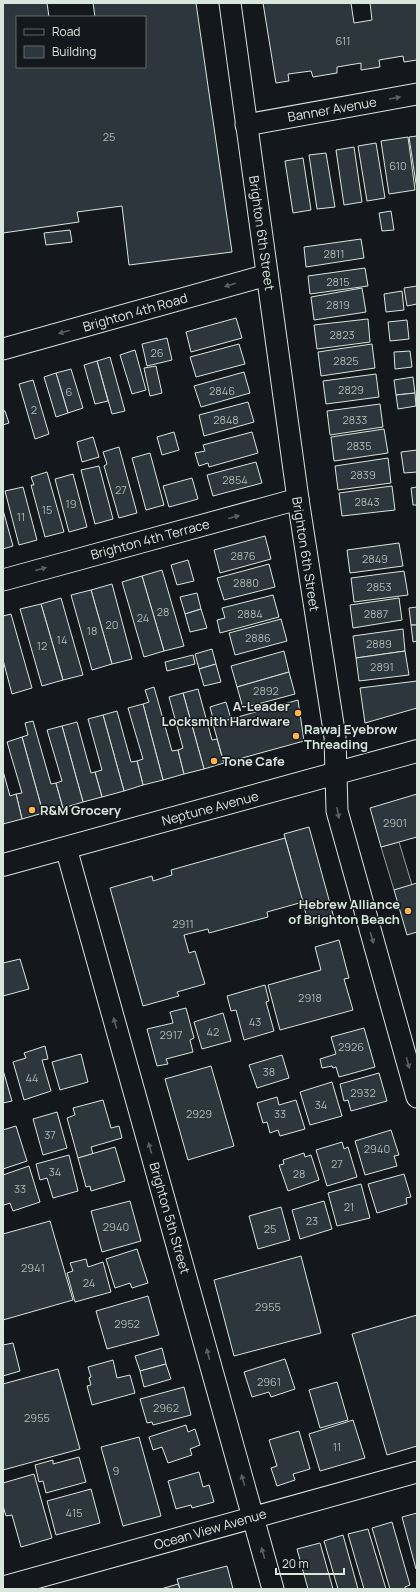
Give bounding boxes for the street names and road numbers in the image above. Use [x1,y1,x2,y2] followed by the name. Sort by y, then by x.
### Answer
[286,92,378,126] street label: Banner Avenue
[245,174,279,292] street label: Brighton 6th Street
[81,288,189,336] street label: Brighton 4th Road
[288,495,324,613] street label: Brighton 6th Street
[89,514,212,564] street label: Brighton 4th Terrace
[160,786,261,830] street label: Neptune Avenue
[145,1160,195,1276] street label: Brighton 5th Street
[152,1504,269,1554] street label: Ocean View Avenue

